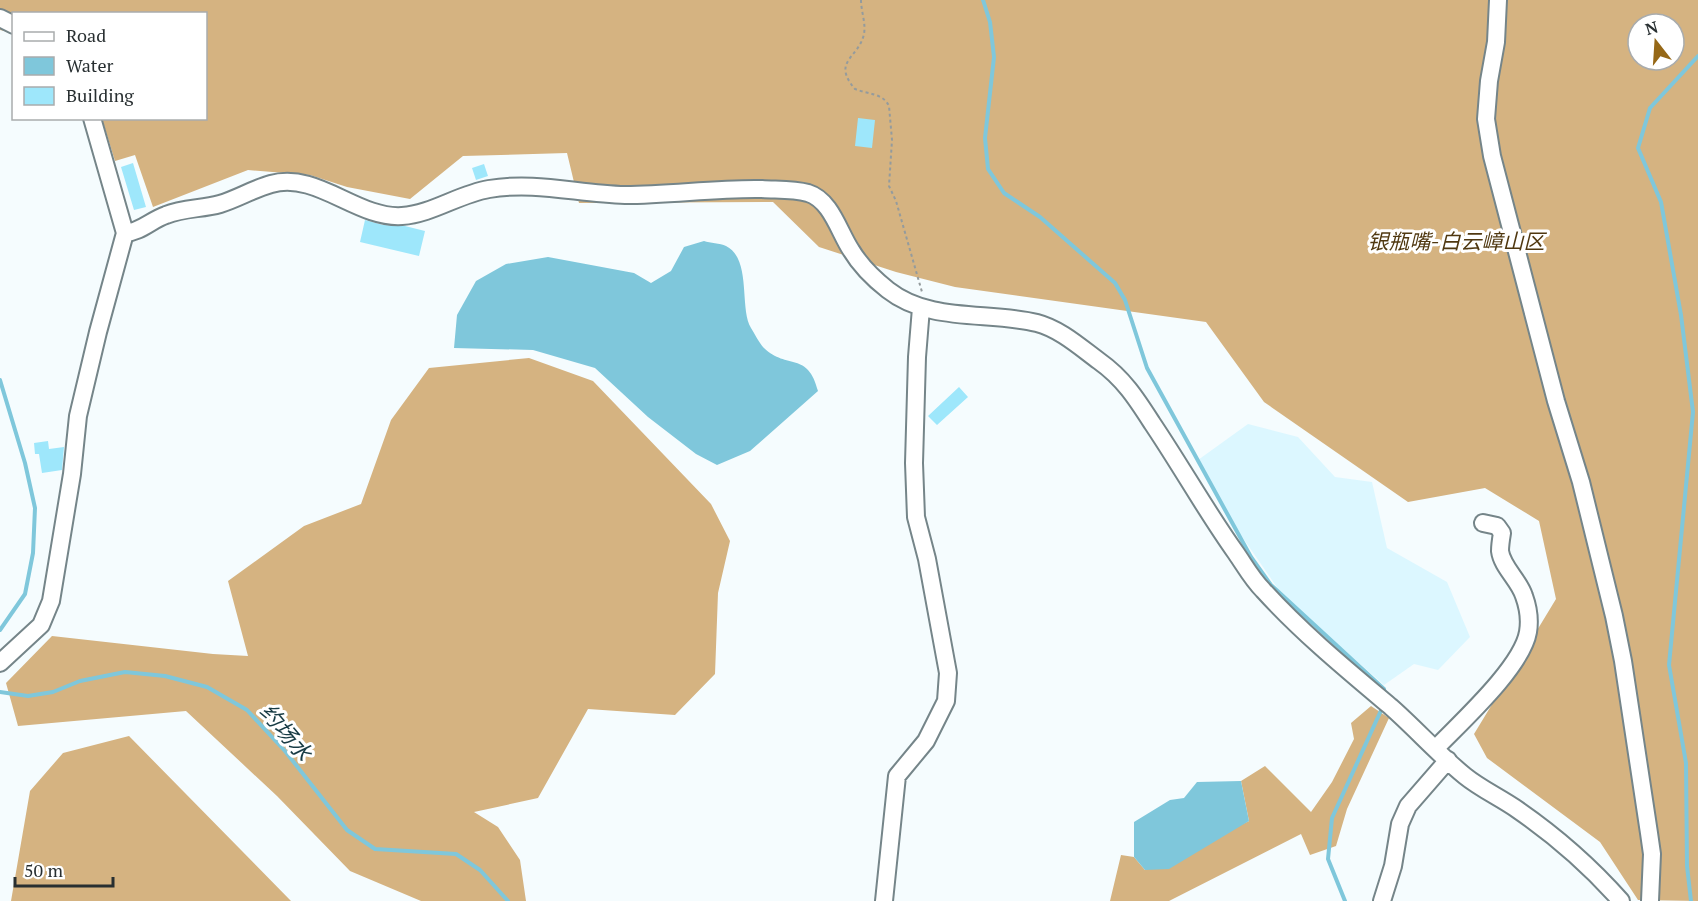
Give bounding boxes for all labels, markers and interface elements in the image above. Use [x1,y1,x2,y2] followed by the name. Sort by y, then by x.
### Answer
[12,12,207,120] legend
[1626,12,1686,72] north arrow
[1643,15,1661,40] text: N
[66,23,106,47] text: Road
[66,53,113,77] text: Water
[66,83,134,107] text: Building
[1368,227,1547,255] park label: 银瓶嘴-白云嶂山区
[254,697,319,767] water label: 约场水
[15,850,112,888] scale bar
[24,858,64,882] text: 50 m

